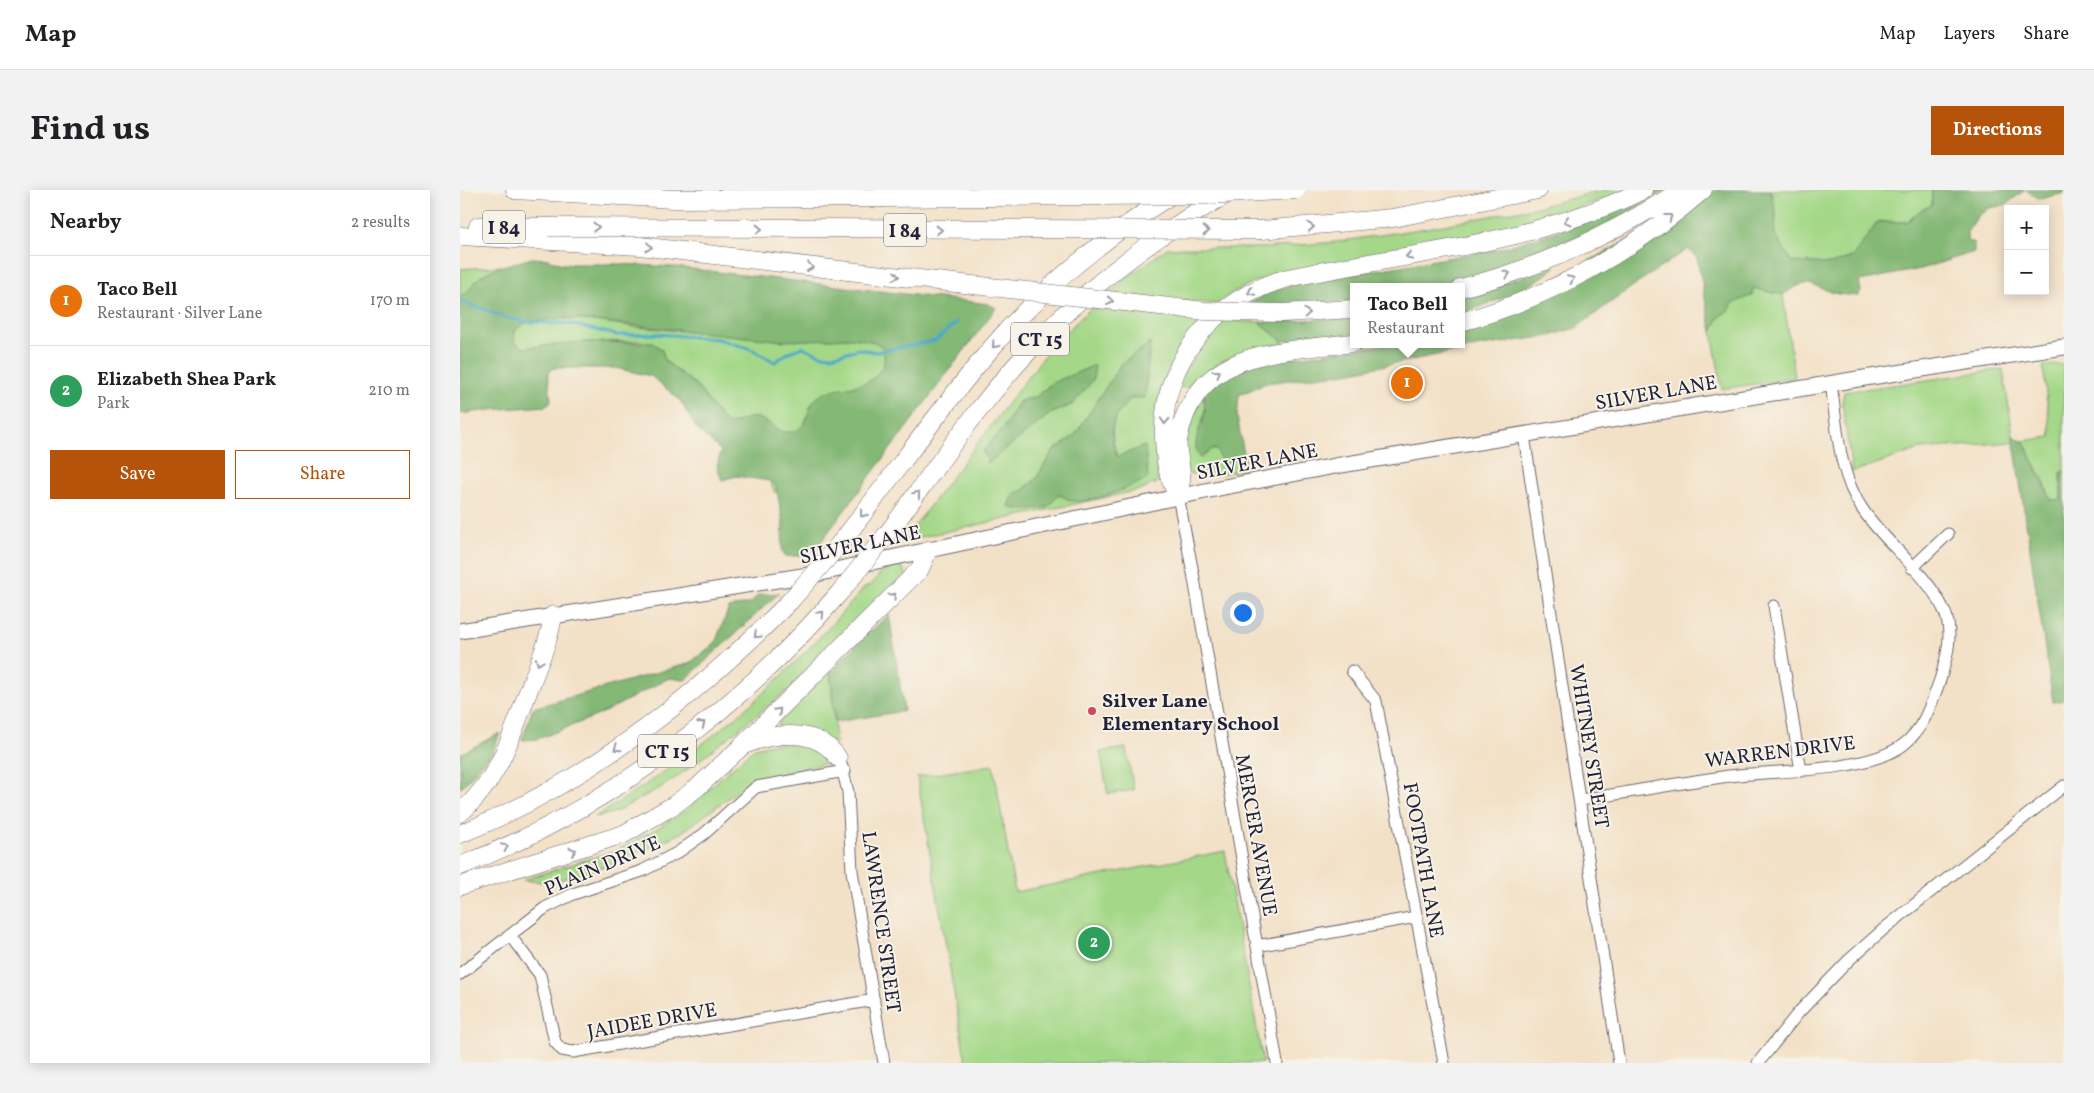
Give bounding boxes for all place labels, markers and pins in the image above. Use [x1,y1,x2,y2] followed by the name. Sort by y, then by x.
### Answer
[1391,364,1423,402] pin: 1
[1102,688,1279,739] place label: Silver Lane Elementary School
[1086,705,1098,717] marker: Silver Lane Elementary School
[1078,924,1110,962] pin: 2

